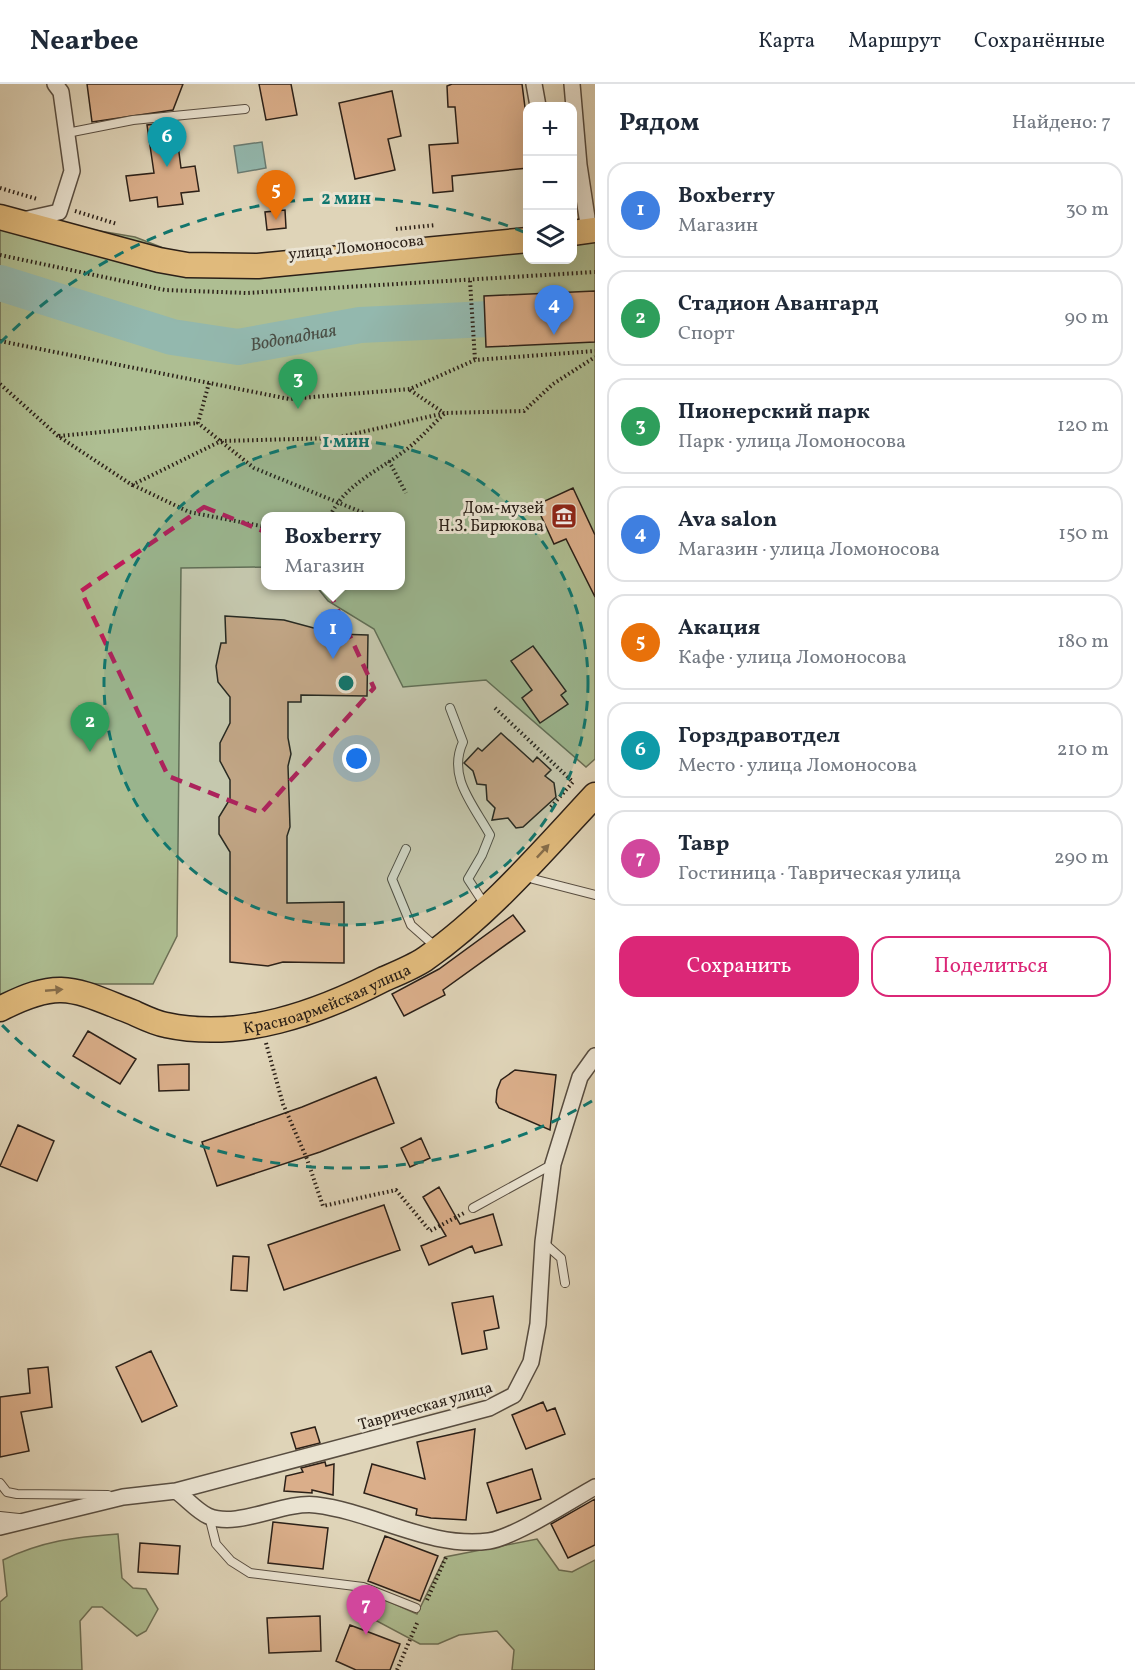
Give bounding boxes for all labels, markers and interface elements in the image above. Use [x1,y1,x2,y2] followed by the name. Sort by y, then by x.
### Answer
[30,22,139,61] text: Nearbee
[758,27,815,56] text: Карта
[848,27,941,56] text: Маршрут
[974,27,1105,56] text: Сохранённые
[523,102,577,264] map controls
[523,102,577,156] button: +
[619,105,699,141] text: Рядом
[1012,109,1111,137] text: Найдено: 7
[148,118,186,167] pin: 6
[523,156,577,210] button: −
[256,170,296,220] pin: 5
[678,181,775,212] text: Boxberry
[321,187,371,212] text: 2 мин
[636,196,645,224] text: 1
[1065,196,1109,224] text: 30 m
[523,210,577,264] button: layers
[678,212,758,240] text: Магазин
[287,230,425,266] street label: улица Ломоносова
[534,286,574,335] pin: 4
[678,289,879,320] text: Стадион Авангард
[635,304,646,332] text: 2
[1065,304,1109,332] text: 90 m
[248,318,339,359] water label: Водопадная
[678,320,735,348] text: Спорт
[278,360,318,409] pin: 3
[678,397,870,428] text: Пионерский парк
[635,412,646,440] text: 3
[1057,412,1109,440] text: 120 m
[678,428,906,456] text: Парк · улица Ломоносова
[322,430,370,455] text: 1 мин
[438,498,544,538] place label: Дом-музей Н.З. Бирюкова
[549,501,579,531] museum icon: Дом-музей Н.З. Бирюкова
[678,505,777,536] text: Ava salon
[261,512,405,590] popup
[634,520,647,548] text: 4
[1058,520,1109,548] text: 150 m
[284,522,382,553] text: Boxberry
[678,536,940,564] text: Магазин · улица Ломоносова
[284,553,365,581] text: Магазин
[314,610,352,659] pin: 1
[678,613,760,644] text: Акация
[636,628,645,656] text: 5
[1057,628,1109,656] text: 180 m
[678,644,907,672] text: Кафе · улица Ломоносова
[336,673,356,693] centre of rings
[70,702,110,752] pin: 2
[678,721,840,752] text: Горздравотдел
[635,736,646,764] text: 6
[1057,736,1109,764] text: 210 m
[342,744,371,773] your location
[678,752,917,780] text: Место · улица Ломоносова
[678,829,729,860] text: Тавр
[536,844,550,858] one-way arrow
[636,844,645,872] text: 7
[1054,844,1109,872] text: 290 m
[678,860,961,888] text: Гостиница · Таврическая улица
[619,936,859,997] button: Сохранить
[871,936,1111,997] button: Поделиться
[242,960,415,1040] street label: Красноармейская улица
[45,985,64,995] one-way arrow
[356,1377,495,1437] street label: Таврическая улица
[346,1586,386,1635] pin: 7

